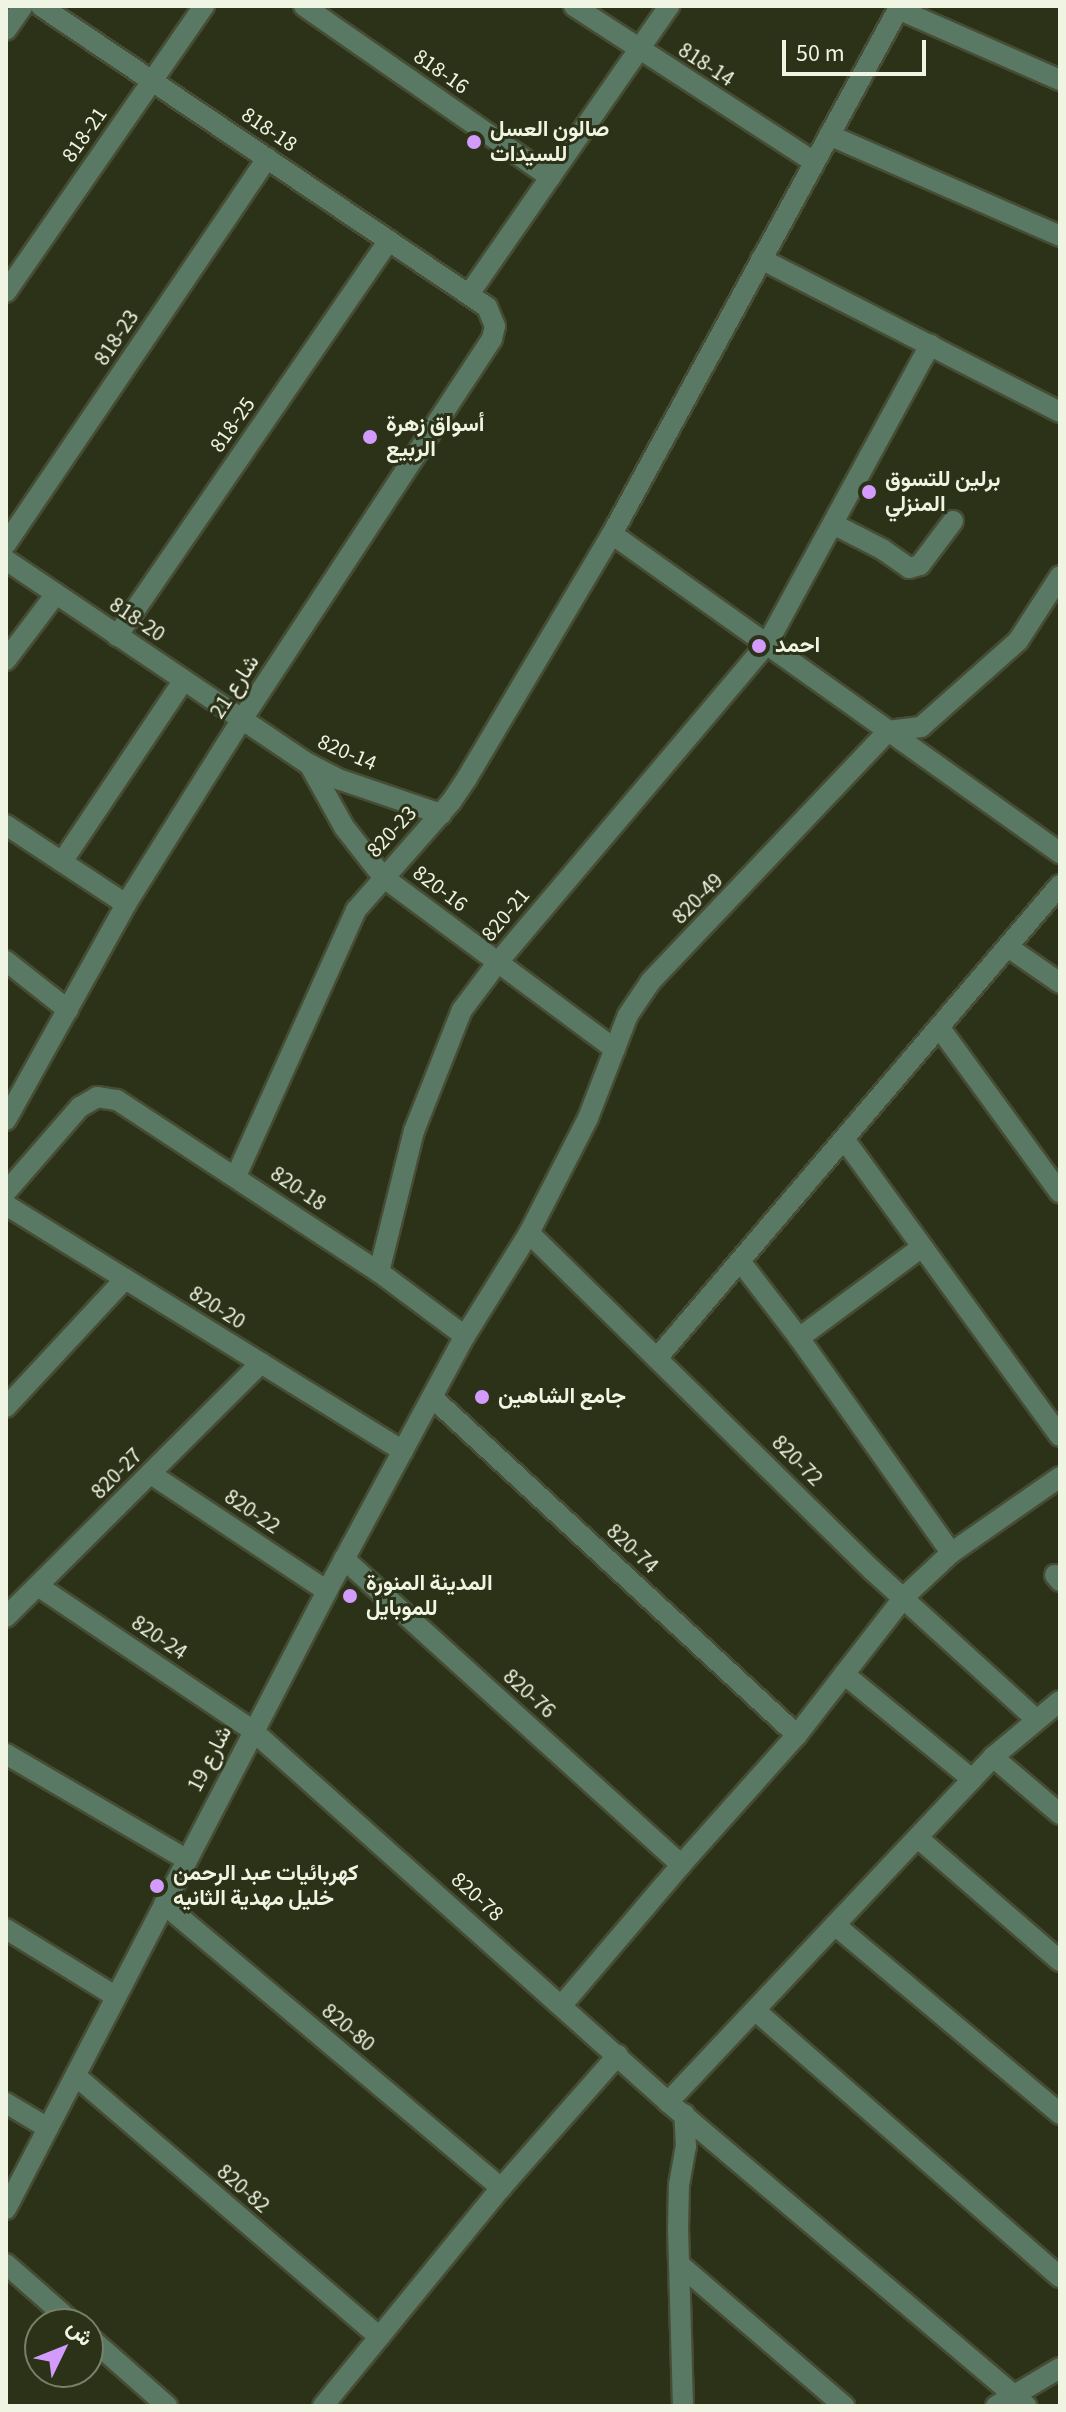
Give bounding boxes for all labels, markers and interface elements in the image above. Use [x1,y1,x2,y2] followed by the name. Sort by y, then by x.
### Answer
[786,24,930,74] scale bar
[796,36,845,71] text: 50 m
[673,37,739,93] street label: 818-14
[408,44,474,100] street label: 818-16
[57,102,113,168] street label: 818-21
[236,102,302,158] street label: 818-18
[490,116,609,168] place label: صالون العسل للسيدات
[465,133,483,151] marker: صالون العسل للسيدات
[89,305,145,371] street label: 818-23
[205,392,261,458] street label: 818-25
[386,411,484,462] place label: أسواق زهرة الربيع
[361,428,379,446] marker: أسواق زهرة الربيع
[885,466,1000,518] place label: برلين للتسوق المنزلي
[860,483,878,501] marker: برلين للتسوق المنزلي
[104,592,170,648] street label: 818-20
[775,633,820,659] place label: احمد
[750,637,768,655] marker: احمد
[205,650,265,724] street label: شارع 21
[314,729,380,777] street label: 820-14
[361,801,423,863] street label: 820-23
[407,860,473,918] street label: 820-16
[667,868,729,930] street label: 820-49
[476,883,536,947] street label: 820-21
[265,1161,331,1217] street label: 820-18
[184,1281,250,1335] street label: 820-20
[498,1384,626,1410] place label: جامع الشاهين
[473,1388,491,1406] marker: جامع الشاهين
[766,1430,828,1492] street label: 820-72
[86,1443,148,1505] street label: 820-27
[219,1484,285,1540] street label: 820-22
[601,1518,663,1580] street label: 820-74
[366,1570,493,1622] place label: المدينة المنورة للموبايل
[341,1587,359,1605] marker: المدينة المنورة للموبايل
[126,1610,192,1666] street label: 820-24
[497,1664,561,1724] street label: 820-76
[182,1722,238,1796] street label: شارع 19
[173,1860,359,1912] place label: كهربائيات عبد الرحمن خليل مهدية الثانيه
[445,1867,509,1927] street label: 820-78
[148,1877,166,1895] marker: كهربائيات عبد الرحمن خليل مهدية الثانيه
[316,1998,380,2058] street label: 820-80
[211,2159,275,2219] street label: 820-82
[24,2308,104,2388] north arrow
[59,2312,101,2354] text: ش

